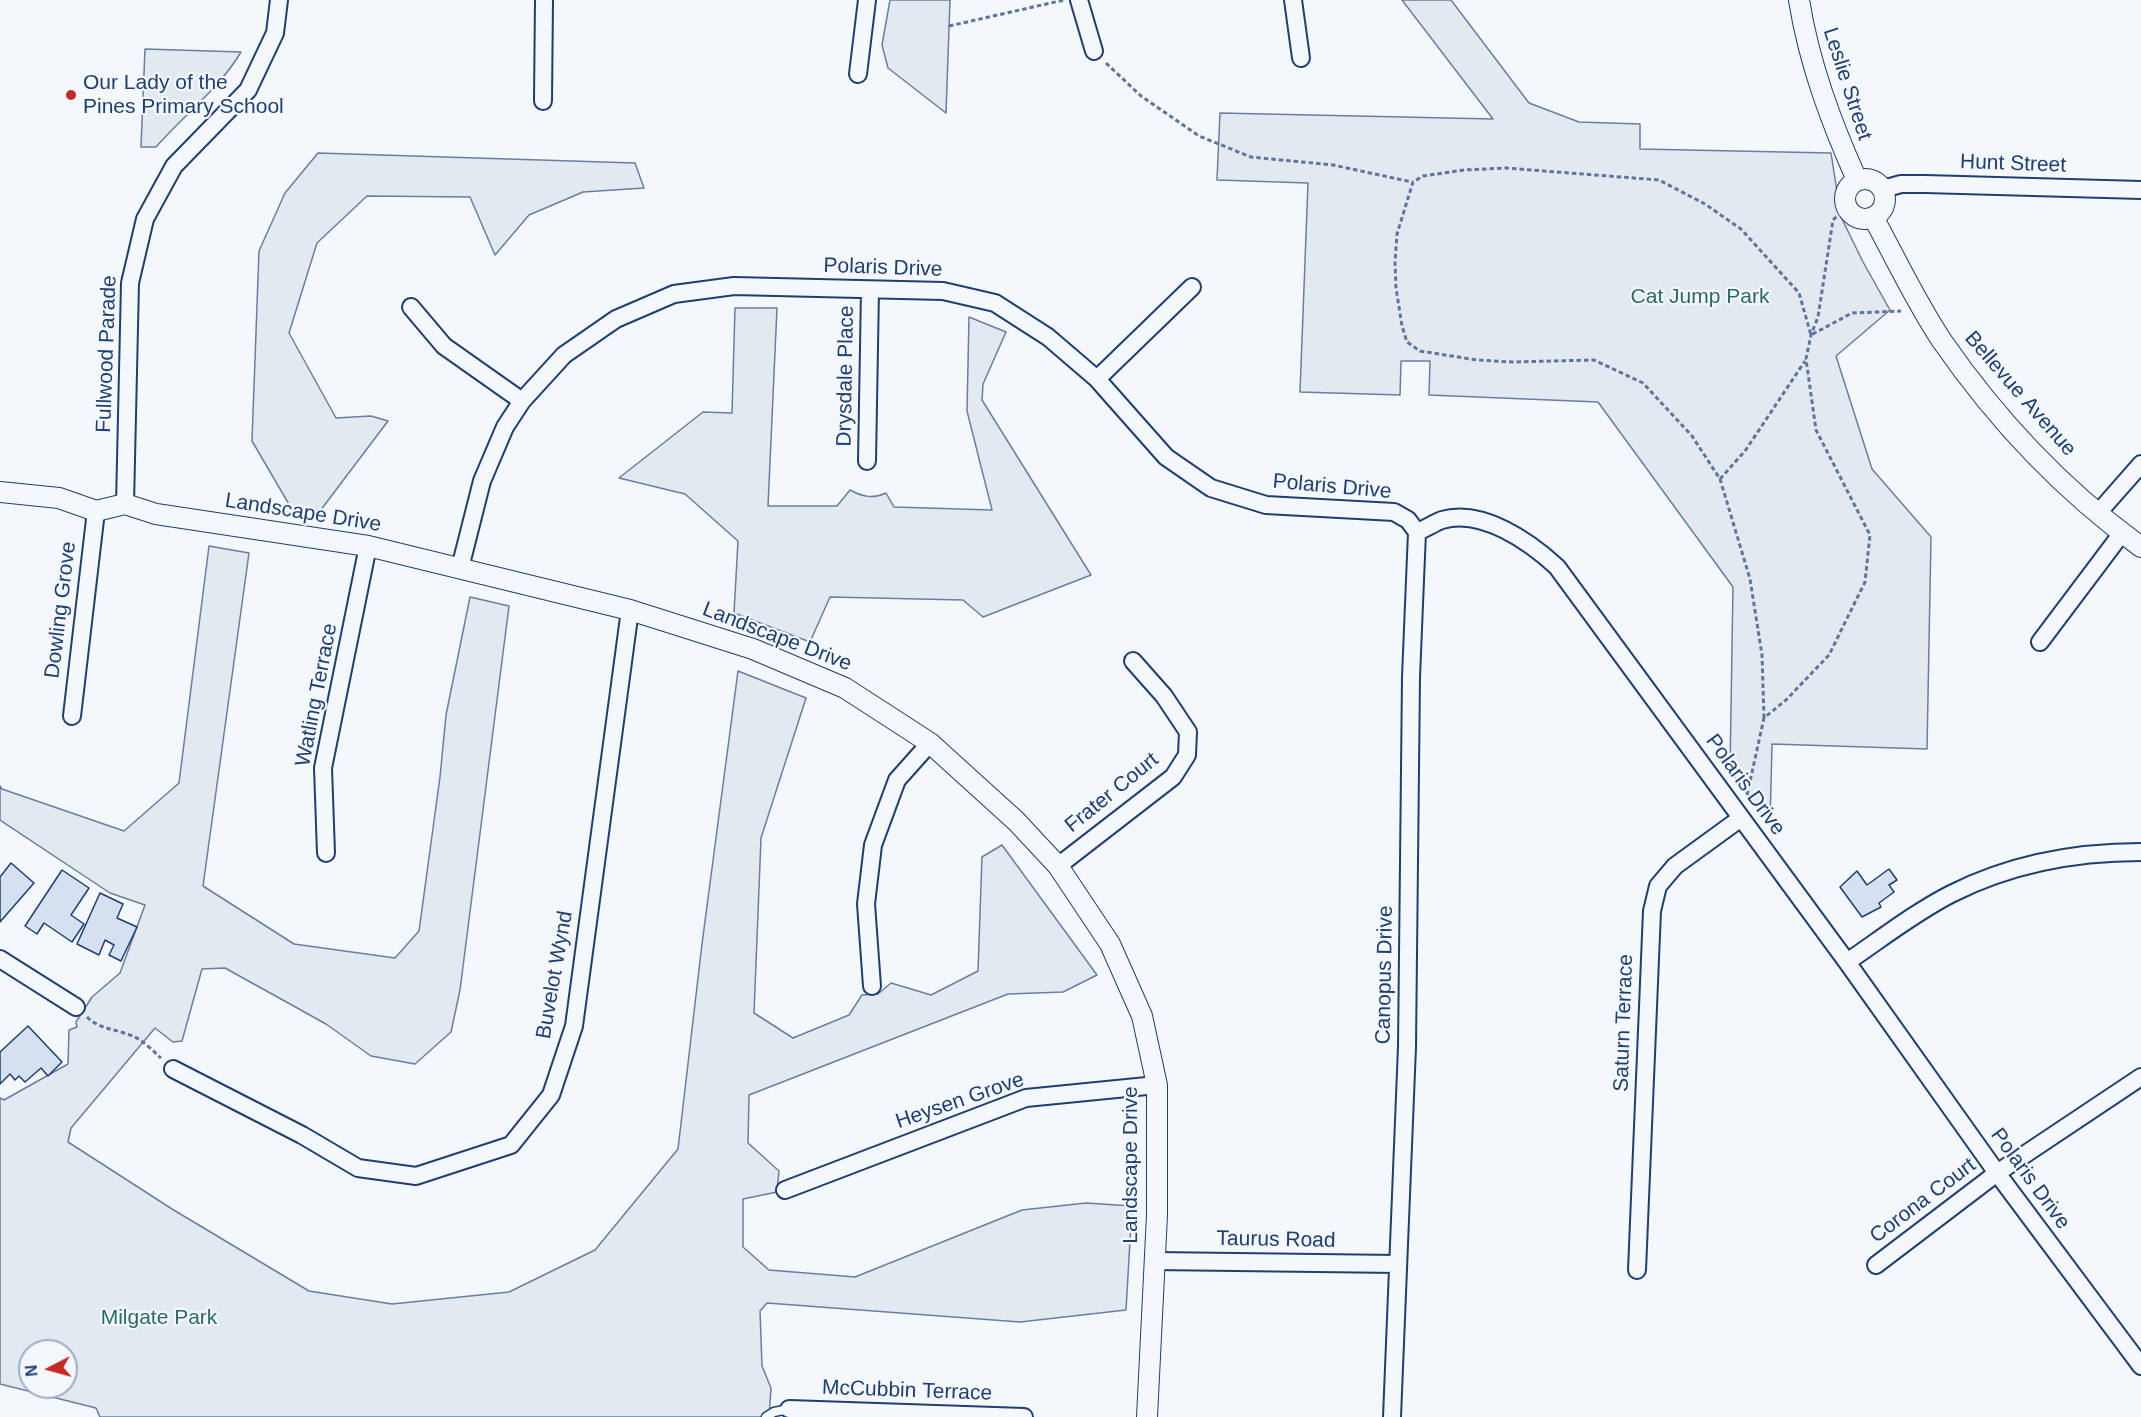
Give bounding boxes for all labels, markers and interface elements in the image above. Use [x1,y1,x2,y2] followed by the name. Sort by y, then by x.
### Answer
[1817,25,1877,143] street label: Leslie Street
[83,70,284,120] place label: Our Lady of the Pines Primary School
[64,88,78,102] marker: Our Lady of the Pines Primary School
[1959,150,2067,178] street label: Hunt Street
[823,253,943,283] street label: Polaris Drive
[92,275,122,433] street label: Fullwood Parade
[1631,284,1769,310] park label: Cat Jump Park
[832,305,860,447] street label: Drysdale Place
[1959,326,2081,462] street label: Bellevue Avenue
[1272,469,1392,505] street label: Polaris Drive
[223,488,383,538] street label: Landscape Drive
[40,540,82,680] street label: Dowling Grove
[699,597,855,677] street label: Landscape Drive
[291,621,343,769] street label: Watling Terrace
[1700,729,1790,841] street label: Polaris Drive
[1060,748,1164,838] street label: Frater Court
[1371,905,1399,1045] street label: Canopus Drive
[531,909,579,1041] street label: Buvelot Wynd
[1609,954,1639,1092] street label: Saturn Terrace
[892,1067,1028,1135] street label: Heysen Grove
[1118,1086,1144,1244] street label: Landscape Drive
[1985,1123,2075,1235] street label: Polaris Drive
[1865,1153,1981,1249] street label: Corona Court
[1216,1226,1336,1254] street label: Taurus Road
[101,1305,217,1331] park label: Milgate Park
[18,1339,78,1399] north arrow
[23,1364,41,1377] text: N
[821,1375,993,1407] street label: McCubbin Terrace

